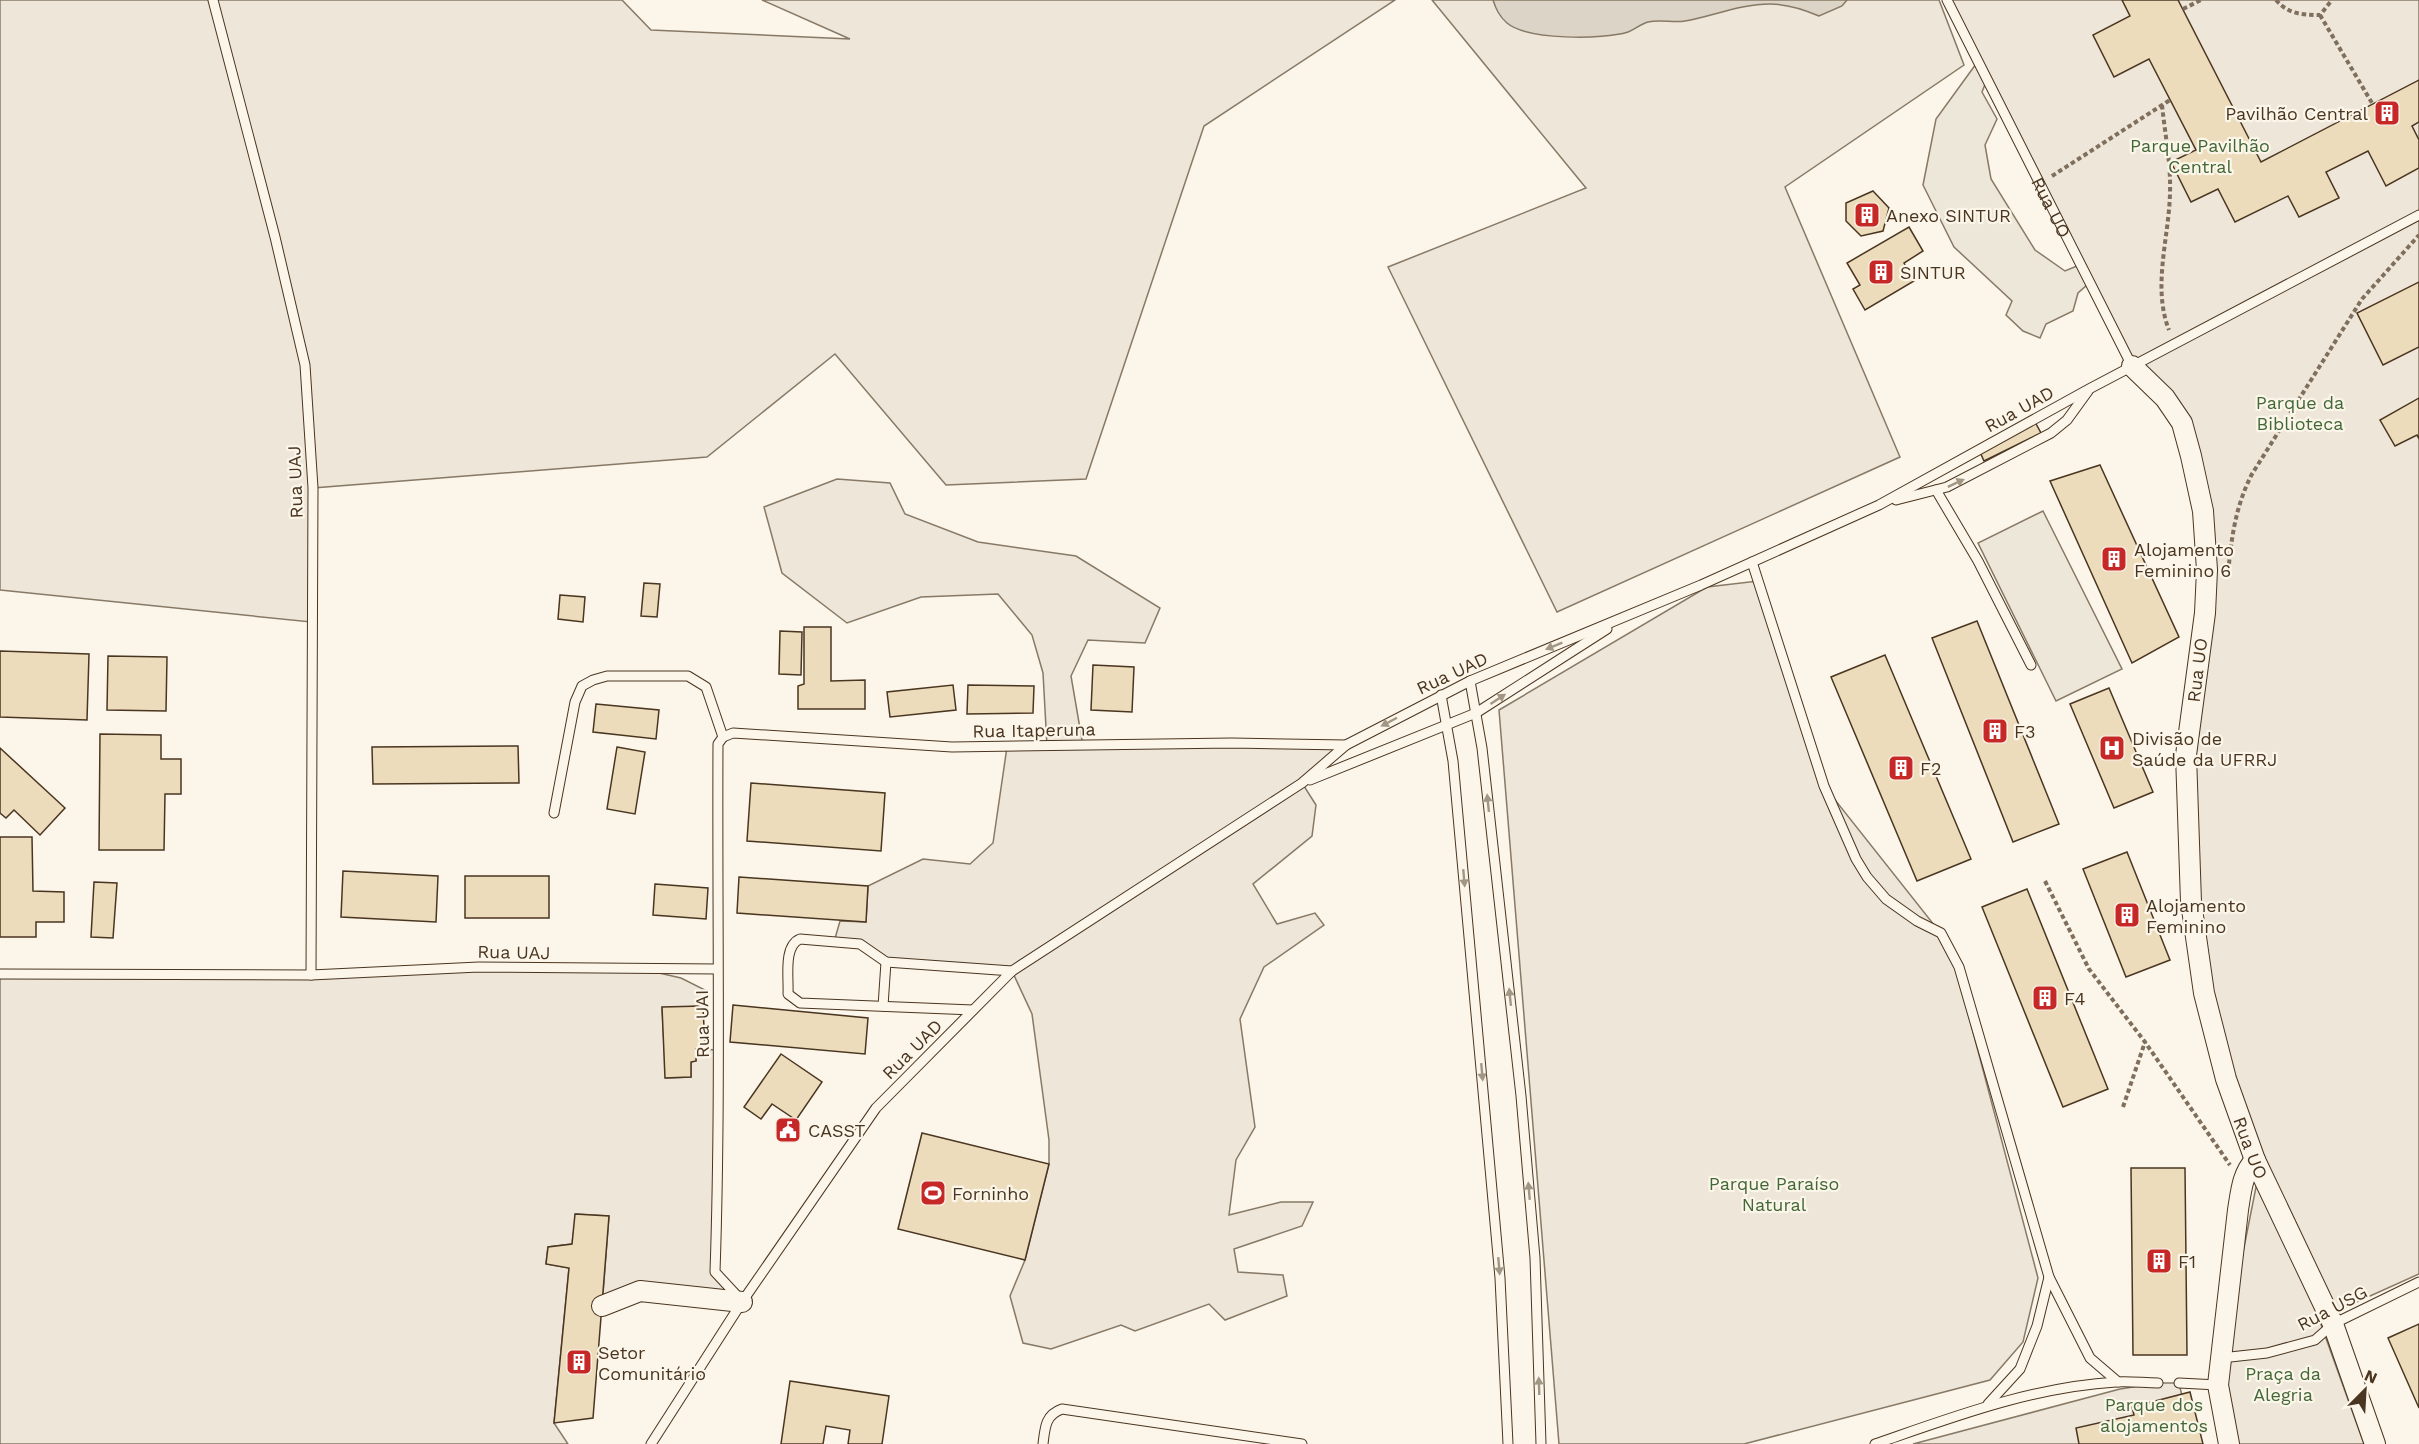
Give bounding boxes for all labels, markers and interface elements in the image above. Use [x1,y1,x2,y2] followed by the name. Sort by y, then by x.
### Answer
[2372,98,2402,128] building icon: Pavilhão Central
[2225,103,2368,124] place label: Pavilhão Central
[2130,135,2270,177] park label: Parque Pavilhão Central
[2028,173,2076,241] street label: Rua UO
[1852,200,1882,230] building icon: Anexo SINTUR
[1886,205,2011,226] place label: Anexo SINTUR
[1866,257,1896,287] building icon: SINTUR
[1900,262,1966,283] place label: SINTUR
[1981,381,2057,437] street label: Rua UAD
[2256,392,2344,434] park label: Parque da Biblioteca
[283,445,307,519] street label: Rua UAJ
[1947,478,1964,487] one-way arrow
[2134,539,2234,581] place label: Alojamento Feminino 6
[2099,544,2129,574] building icon: Alojamento Feminino 6
[2183,636,2211,704] street label: Rua UO
[1545,641,1563,651] one-way arrow
[1413,647,1491,699] street label: Rua UAD
[1490,693,1506,704] one-way arrow
[1980,716,2010,746] building icon: F3
[1380,717,1398,727] one-way arrow
[972,718,1096,742] street label: Rua Itaperuna
[2014,721,2035,742] place label: F3
[2132,728,2278,770] place label: Divisão de Saúde da UFRRJ
[2097,733,2127,763] hospital icon: Divisão de Saúde da UFRRJ
[1886,753,1916,783] building icon: F2
[1920,758,1941,779] place label: F2
[1483,793,1493,812] one-way arrow
[1459,869,1469,888] one-way arrow
[2146,895,2246,937] place label: Alojamento Feminino
[2112,900,2142,930] building icon: Alojamento Feminino
[477,941,551,963] street label: Rua UAJ
[2030,983,2060,1013] building icon: F4
[1505,987,1515,1006] one-way arrow
[2064,988,2086,1009] place label: F4
[691,990,713,1058] street label: Rua UAI
[878,1015,946,1083] street label: Rua UAD
[1477,1063,1487,1082] one-way arrow
[2230,1114,2273,1182] street label: Rua UO
[773,1115,803,1145] public building icon: CASST
[808,1120,866,1141] place label: CASST
[1709,1173,1839,1215] park label: Parque Paraíso Natural
[918,1178,948,1208] sports icon: Forninho
[1524,1181,1534,1200] one-way arrow
[952,1183,1029,1204] place label: Forninho
[2144,1246,2174,1276] building icon: F1
[2178,1251,2196,1272] place label: F1
[1494,1257,1504,1276] one-way arrow
[2293,1281,2371,1335] street label: Rua USG
[598,1342,706,1384] place label: Setor Comunitário
[564,1347,594,1377] building icon: Setor Comunitário
[2335,1360,2395,1420] north arrow
[2245,1363,2321,1405] park label: Praça da Alegria
[2362,1366,2380,1388] text: N
[1535,1376,1544,1395] one-way arrow
[2100,1394,2208,1436] park label: Parque dos alojamentos

